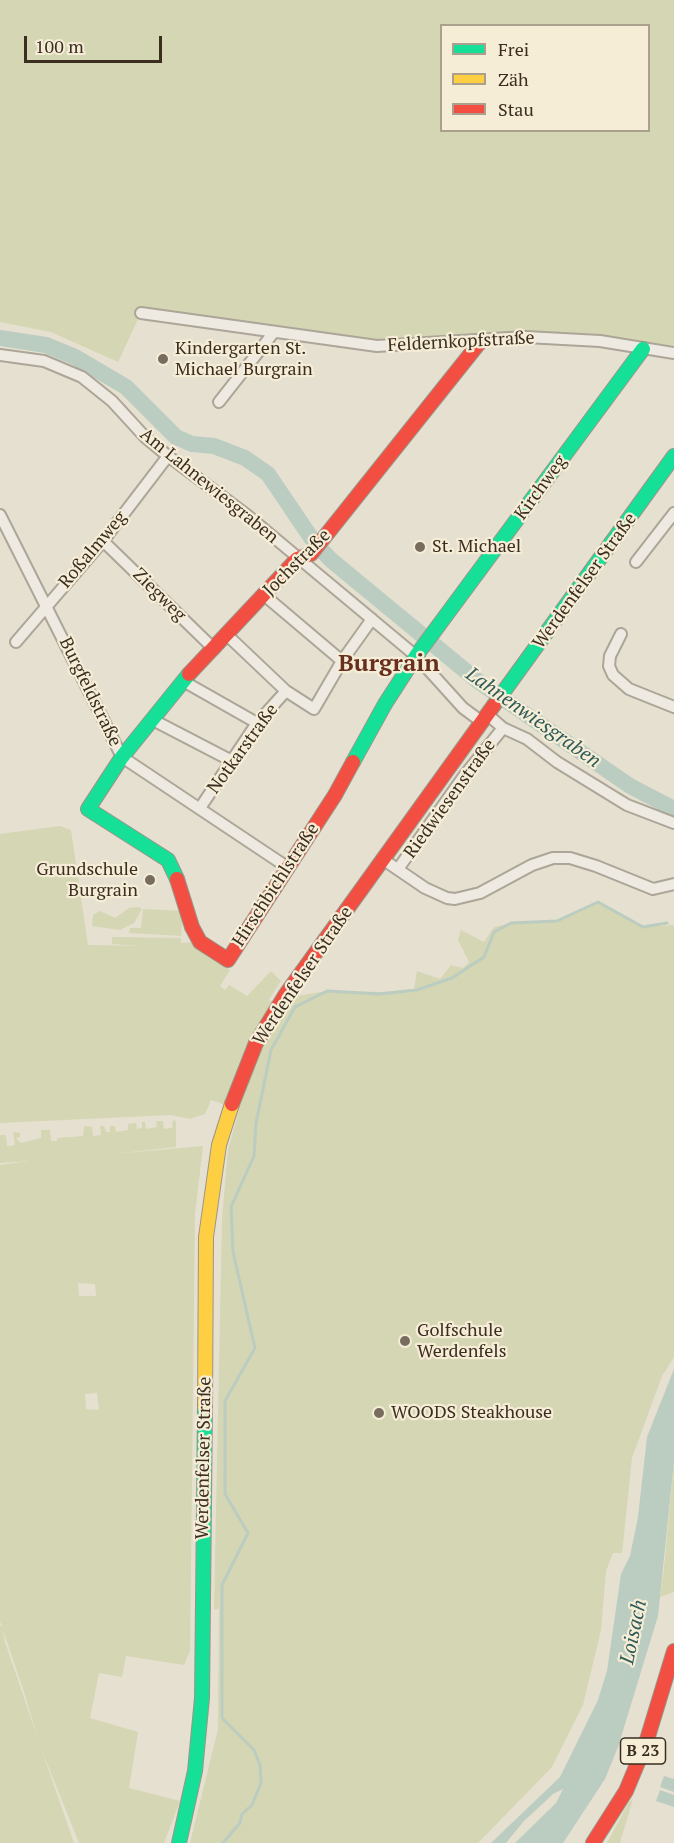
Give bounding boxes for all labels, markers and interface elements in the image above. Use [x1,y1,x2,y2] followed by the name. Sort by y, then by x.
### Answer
[27,24,165,62] scale bar
[440,24,650,132] legend
[35,34,84,58] text: 100 m
[498,37,529,61] text: Frei
[498,67,529,91] text: Zäh
[498,97,534,121] text: Stau
[387,327,535,357] street label: Feldernkopfstraße
[175,338,313,380] place label: Kindergarten St. Michael Burgrain
[156,352,170,366] marker: Kindergarten St. Michael Burgrain
[135,424,283,548] street label: Am Lahnewiesgraben
[510,452,572,524] street label: Kirchweg
[55,507,131,593] street label: Roßalmweg
[528,509,642,653] street label: Werdenfelser Straße
[259,525,335,601] street label: Jochstraße
[432,536,521,558] place label: St. Michael
[413,540,427,554] marker: St. Michael
[128,564,190,626] street label: Ziegweg
[54,634,126,750] street label: Burgfeldstraße
[338,650,440,678] district label: Burgrain
[461,663,605,773] water label: Lahnenwiesgraben
[203,700,283,798] street label: Notkarstraße
[400,735,500,863] street label: Riedwiesenstraße
[228,819,324,951] street label: Hirschbichlstraße
[36,859,138,902] place label: Grundschule Burgrain
[143,873,157,887] marker: Grundschule Burgrain
[249,903,357,1049] street label: Werdenfelser Straße
[417,1320,506,1362] place label: Golfschule Werdenfels
[398,1334,412,1348] marker: Golfschule Werdenfels
[192,1376,216,1540] street label: Werdenfelser Straße
[391,1402,552,1424] place label: WOODS Steakhouse
[372,1406,386,1420] marker: WOODS Steakhouse
[616,1598,652,1666] water label: Loisach
[620,1738,666,1764] road number: B 23

